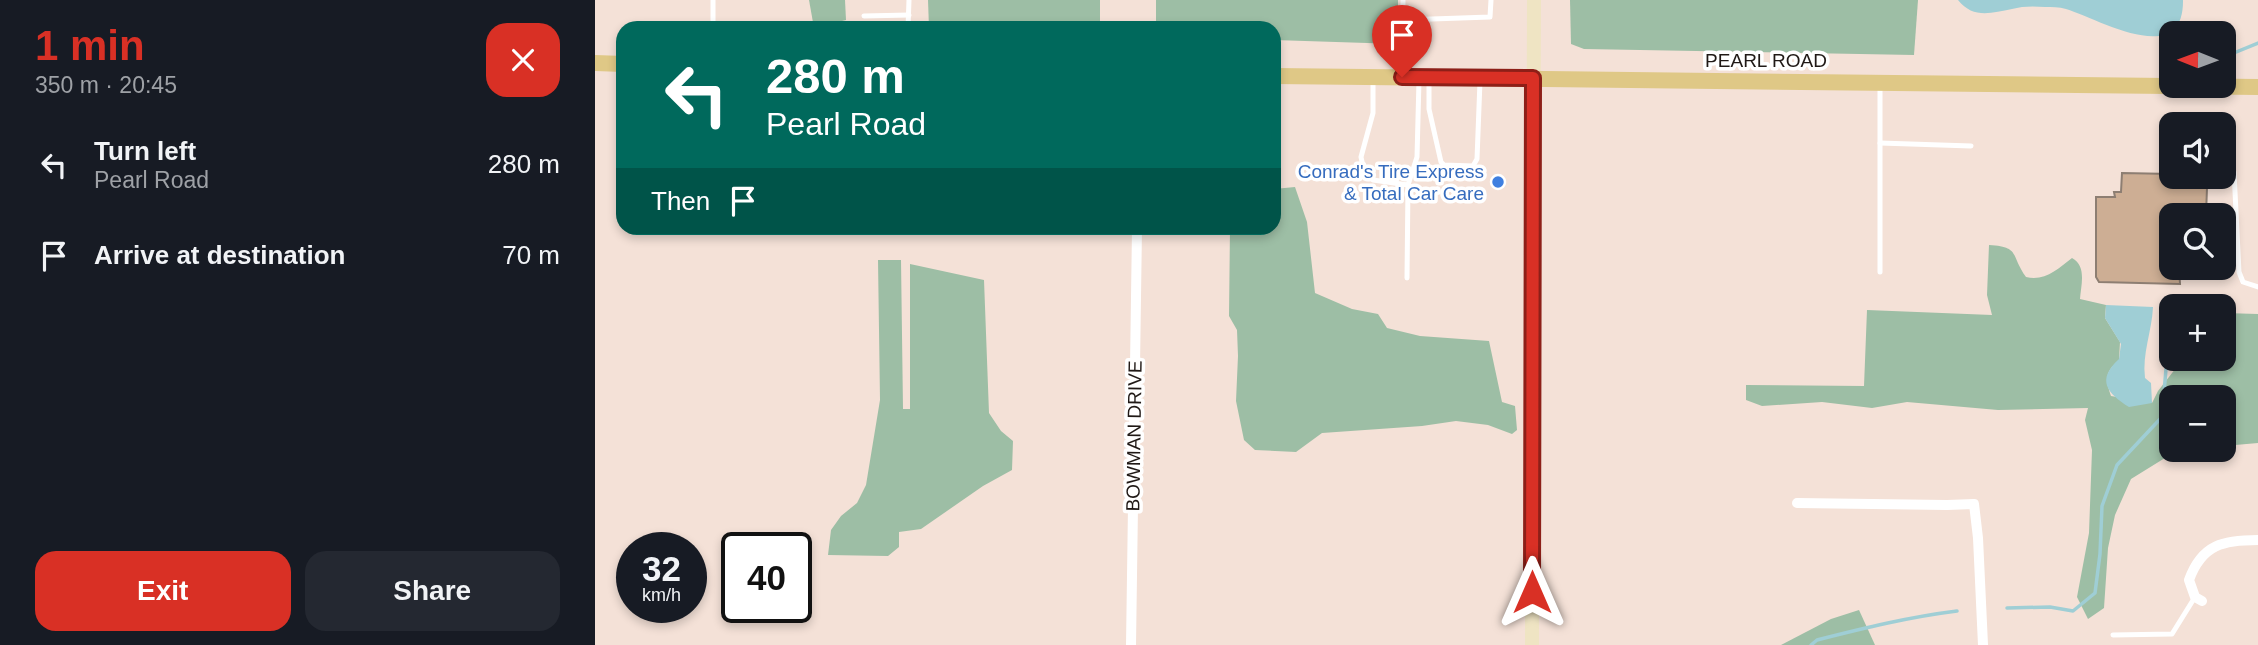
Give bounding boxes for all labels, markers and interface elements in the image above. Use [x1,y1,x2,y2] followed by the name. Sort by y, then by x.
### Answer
[1372,5,1432,77] pin
[1383,16,1421,54] icon: arrive
[2159,21,2237,98] north arrow
[2159,21,2236,462] map controls
[35,22,145,69] text: 1 min
[486,23,560,97] button: close
[651,49,742,140] icon: left
[766,49,905,103] text: 280 m
[1705,50,1827,71] street label: PEARL ROAD
[35,72,177,98] text: 350 m · 20:45
[766,106,926,142] text: Pearl Road
[2159,112,2236,189] button: sound
[94,136,196,166] text: Turn left
[35,146,73,184] icon: left
[488,149,560,179] text: 280 m
[1298,161,1484,204] place label: Conrad's Tire Express & Total Car Care
[94,167,209,193] text: Pearl Road
[1490,174,1506,190] marker: Conrad's Tire Express & Total Car Care
[724,182,762,220] icon: arrive
[651,186,710,216] text: Then
[2159,203,2236,280] button: search
[35,237,73,275] icon: arrive
[94,240,345,270] text: Arrive at destination
[502,240,560,270] text: 70 m
[2159,294,2236,371] button: +
[1122,360,1146,512] street label: BOWMAN DRIVE
[2159,385,2236,462] button: −
[721,532,812,623] speed limit sign: 40
[642,549,681,588] text: 32
[35,551,291,631] button: Exit
[305,551,560,631] button: Share
[1495,555,1569,629] position arrow
[642,585,681,605] text: km/h

